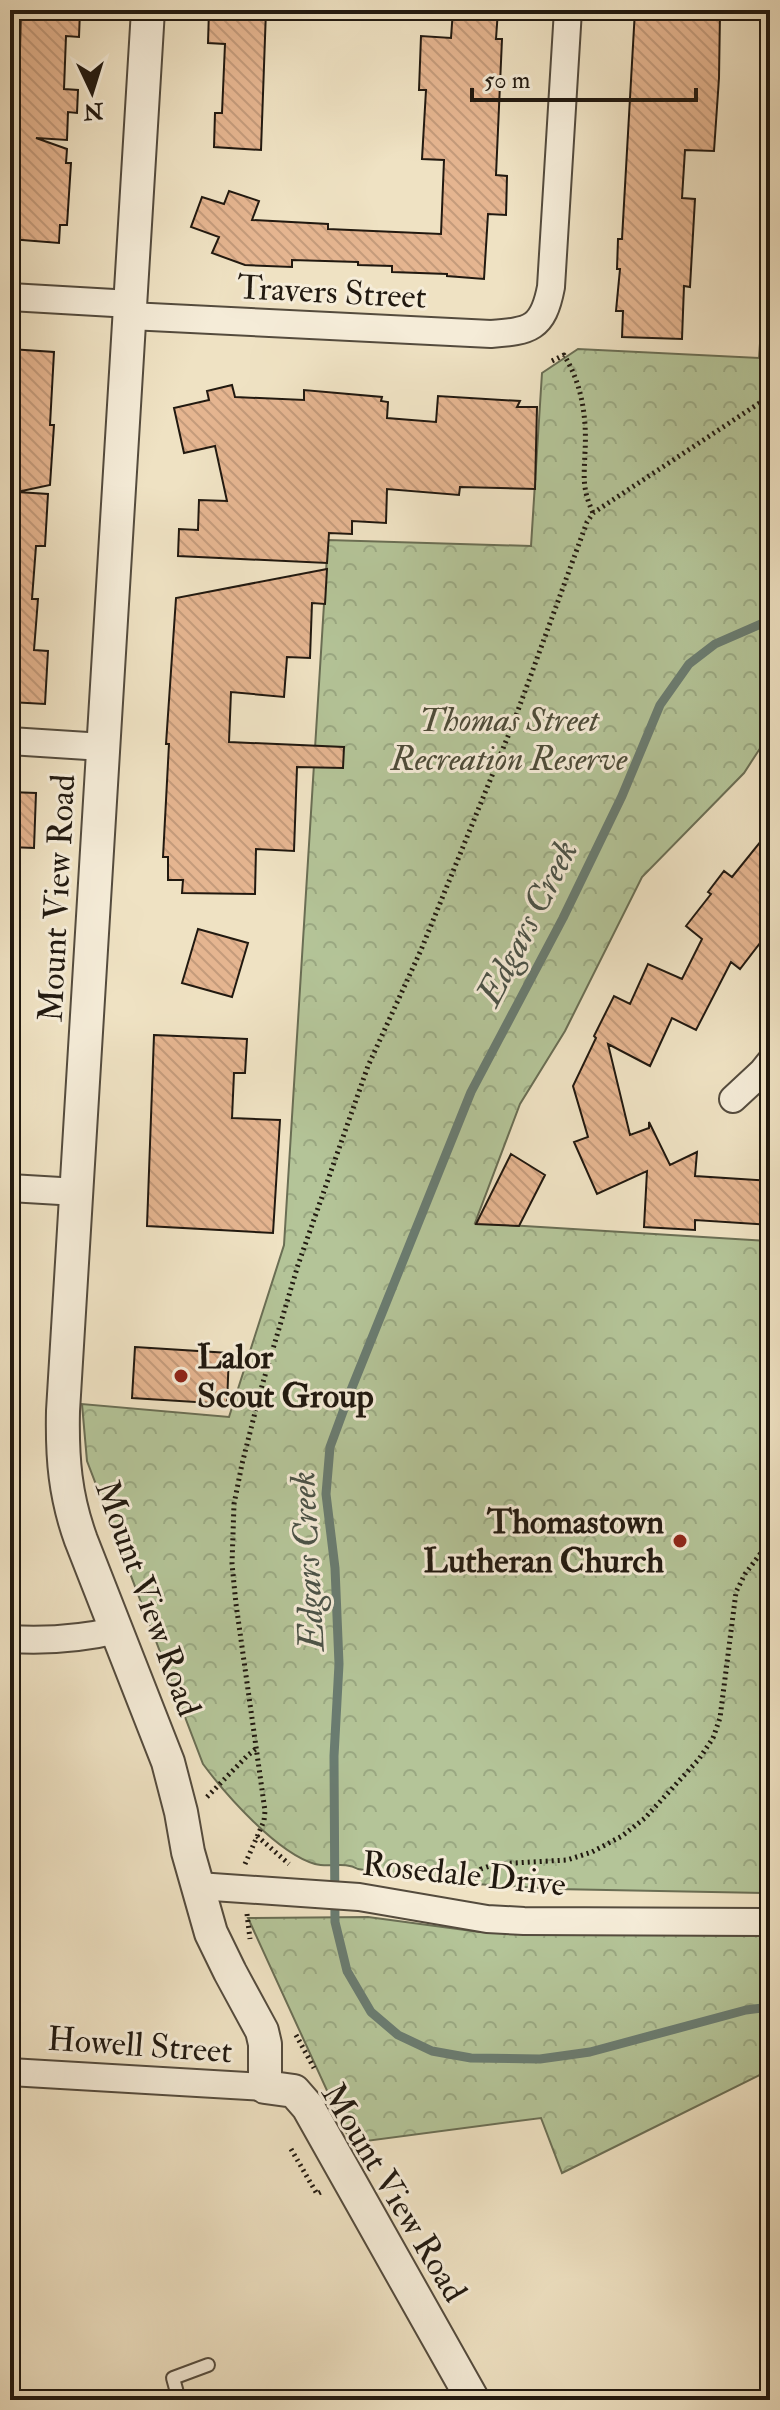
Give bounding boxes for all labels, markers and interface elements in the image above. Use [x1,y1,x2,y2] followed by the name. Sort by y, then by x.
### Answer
[52,52,132,132] north arrow
[472,52,696,102] scale bar
[484,65,531,96] text: 50 m
[82,96,105,126] text: N
[236,266,428,319] street label: Travers Street
[390,699,628,781] park label: Thomas Street Recreation Reserve
[30,773,85,1023] street label: Mount View Road
[466,832,588,1015] water label: Edgars Creek
[197,1336,374,1418] place label: Lalor Scout Group
[172,1367,190,1385] marker: Lalor Scout Group
[280,1470,335,1654] water label: Edgars Creek
[85,1475,210,1723] street label: Mount View Road
[423,1501,664,1583] place label: Thomastown Lutheran Church
[671,1532,689,1550] marker: Thomastown Lutheran Church
[360,1842,568,1907] street label: Rosedale Drive
[46,2018,234,2073] street label: Howell Street
[311,2075,476,2310] street label: Mount View Road

